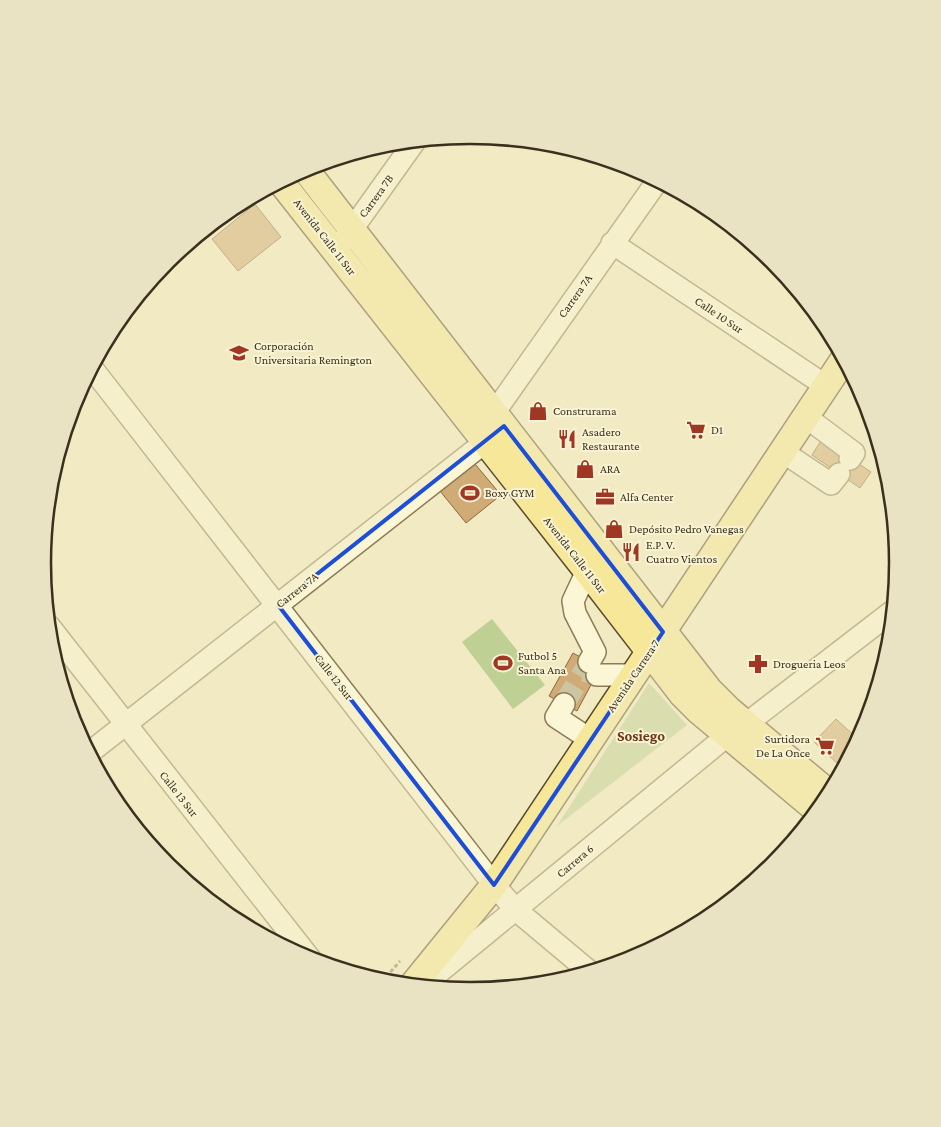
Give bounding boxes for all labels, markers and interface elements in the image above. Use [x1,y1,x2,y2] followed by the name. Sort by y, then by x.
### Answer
[356,171,397,220] street label: Carrera 7B
[291,196,360,279] street label: Avenida Calle 11 Sur
[555,271,595,320] street label: Carrera 7A
[692,294,747,337] street label: Calle 10 Sur
[254,339,372,367] place label: Corporación Universitaria Remington
[228,342,250,364] school or university icon: Corporación Universitaria Remington
[527,400,549,422] shop icon: Construrama
[553,404,617,418] place label: Construrama
[685,419,707,441] supermarket icon: D1
[711,423,723,437] place label: D1
[582,425,640,453] place label: Asadero Restaurante
[556,428,578,450] restaurant icon: Asadero Restaurante
[574,458,596,480] shop icon: ARA
[600,462,620,476] place label: ARA
[459,482,481,504] sports icon: Boxy GYM
[485,486,535,500] place label: Boxy GYM
[594,486,616,508] office icon: Alfa Center
[620,490,674,504] place label: Alfa Center
[541,514,610,597] street label: Avenida Calle 11 Sur
[603,518,625,540] shop icon: Depósito Pedro Vanegas
[629,522,744,536] place label: Depósito Pedro Vanegas
[646,538,717,566] place label: E.P. V. Cuatro Vientos
[620,541,642,563] restaurant icon: E.P. V. Cuatro Vientos
[273,569,321,611] street label: Carrera 7A
[604,637,663,715] street label: Avenida Carrera 7
[518,649,567,677] place label: Futbol 5 Santa Ana
[312,651,357,703] street label: Calle 12 Sur
[492,652,514,674] sports icon: Futbol 5 Santa Ana
[747,653,769,675] pharmacy icon: Drogueria Leos
[773,657,846,671] place label: Drogueria Leos
[617,728,665,744] district label: Sosiego
[756,732,810,760] place label: Surtidora De La Once
[814,735,836,757] supermarket icon: Surtidora De La Once
[157,768,202,820] street label: Calle 13 Sur
[554,841,596,881] street label: Carrera 6

